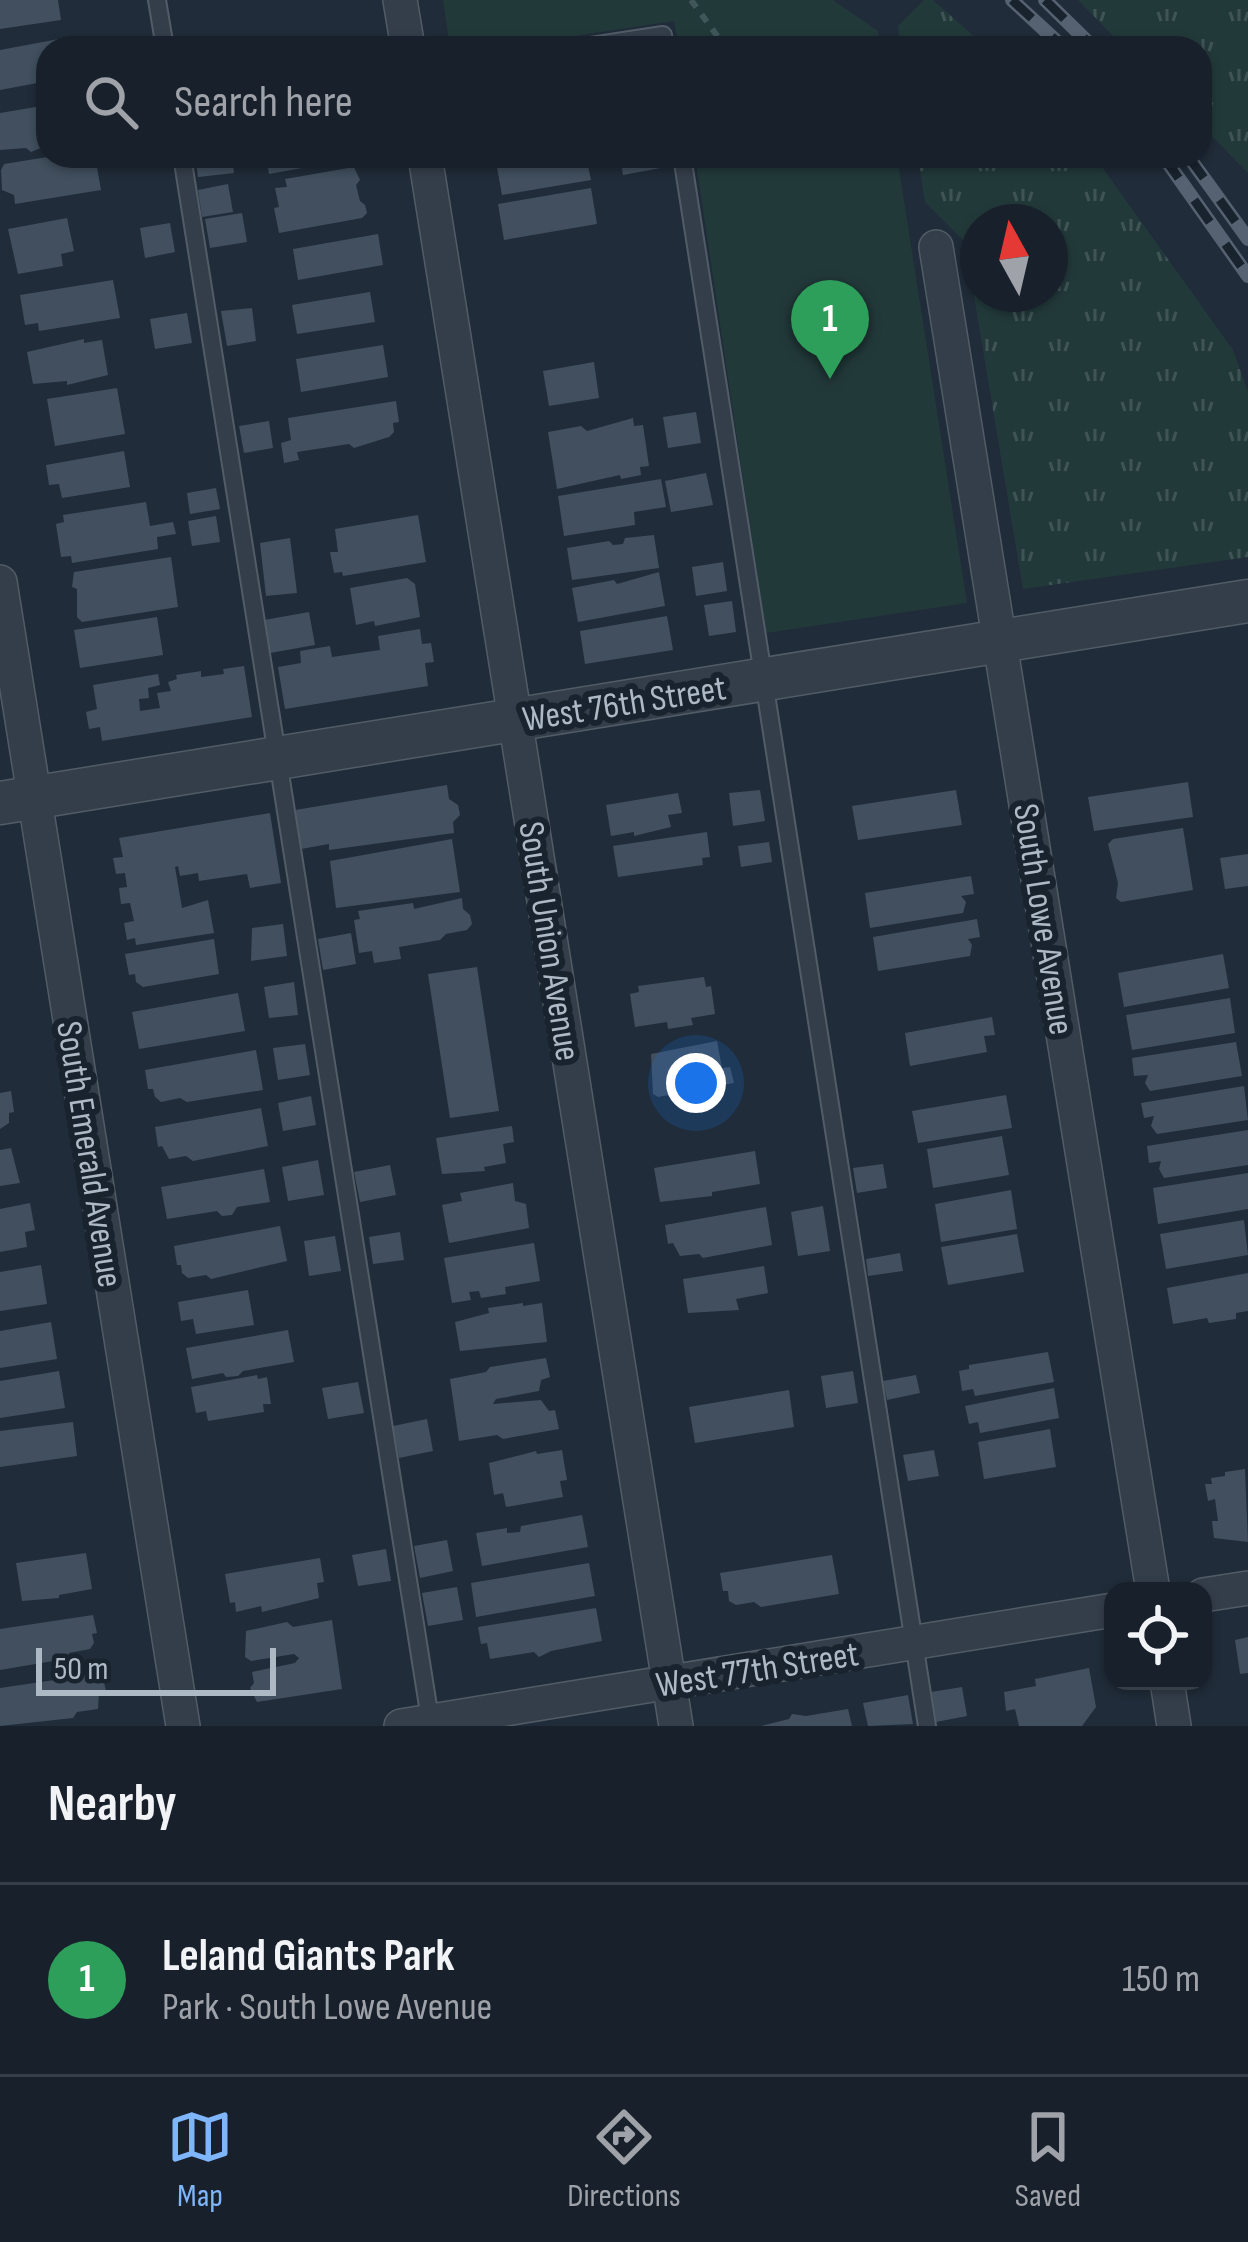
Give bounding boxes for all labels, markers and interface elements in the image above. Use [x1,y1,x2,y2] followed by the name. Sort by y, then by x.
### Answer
[36,36,1212,168] search box
[78,69,144,135] icon: search
[174,75,353,130] text: Search here
[960,204,1068,312] north arrow
[791,280,869,379] pin: 1
[520,667,729,742] street label: West 76th Street
[1003,801,1082,1038] street label: South Lowe Avenue
[508,819,589,1064] street label: South Union Avenue
[46,1018,131,1291] street label: South Emerald Avenue
[666,1053,726,1113] your location
[1104,1582,1212,1690] map controls
[1104,1582,1212,1690] button: locate
[653,1633,862,1708] street label: West 77th Street
[36,1642,276,1695] scale bar
[54,1649,108,1689] text: 50 m
[48,1774,177,1835] text: Nearby
[162,1929,455,1984] text: Leland Giants Park
[79,1956,95,2003] text: 1
[1122,1956,1200,2003] text: 150 m
[162,1984,492,2031] text: Park · South Lowe Avenue
[167,2104,233,2216] tab: Map
[567,2104,681,2216] tab: Directions
[1015,2104,1081,2216] tab: Saved

